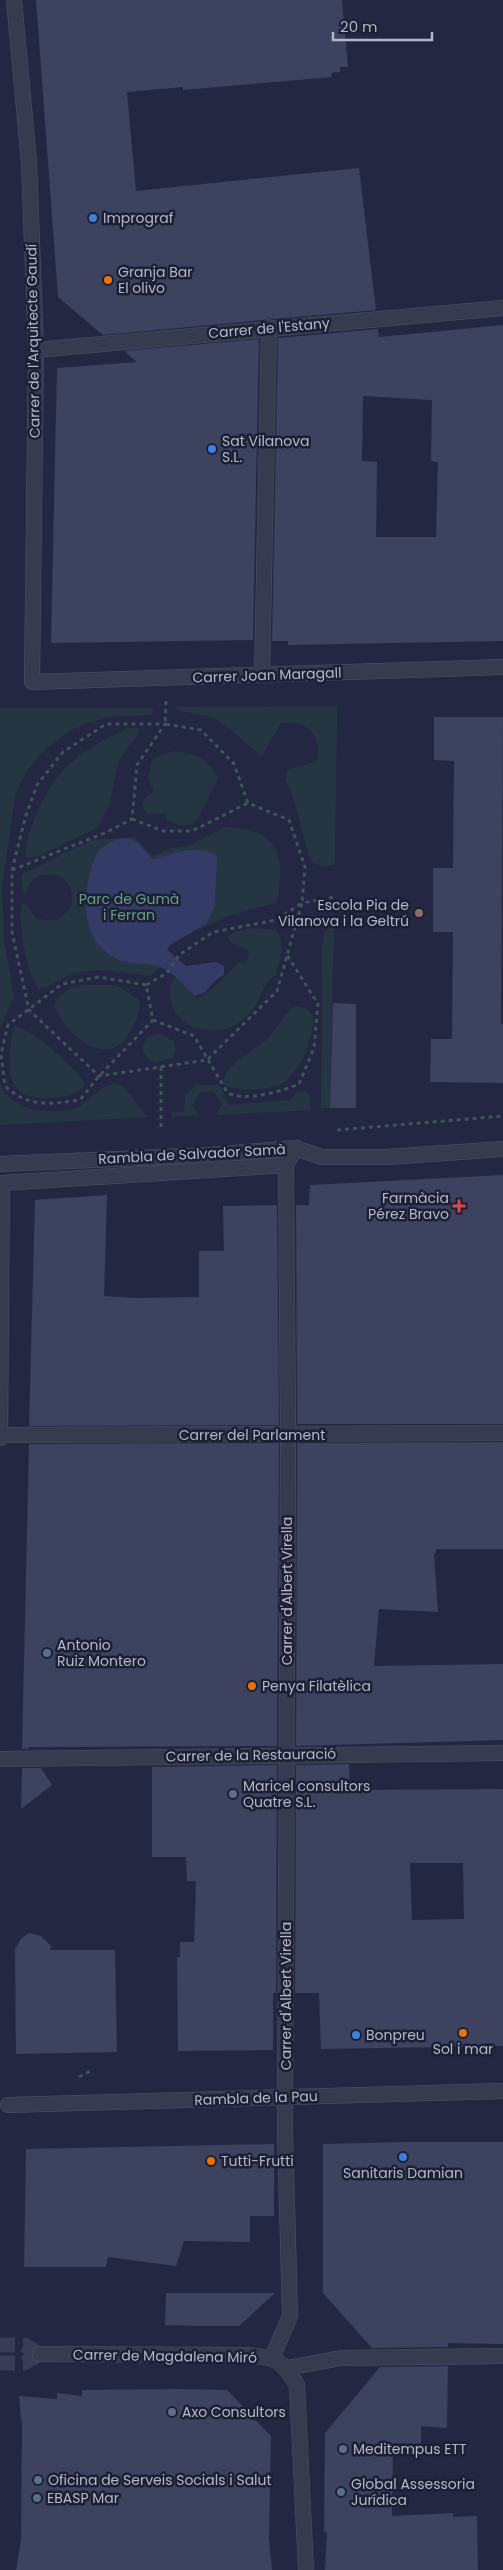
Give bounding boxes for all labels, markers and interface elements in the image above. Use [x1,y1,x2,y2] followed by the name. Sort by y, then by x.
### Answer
[333,10,432,42] scale bar
[340,16,378,37] text: 20 m
[103,208,174,228] place label: Imprograf
[87,212,99,224] marker: Imprograf
[21,243,45,438] street label: Carrer de l'Arquitecte Gaudí
[118,262,192,298] place label: Granja Bar El olivo
[102,274,114,286] marker: Granja Bar El olivo
[207,313,331,343] street label: Carrer de l'Estany
[222,431,310,467] place label: Sat Vilanova S.L.
[206,443,218,455] marker: Sat Vilanova S.L.
[192,662,342,688] street label: Carrer Joan Maragall
[79,889,179,925] park label: Parc de Gumà i Ferran
[278,895,409,931] place label: Escola Pia de Vilanova i la Geltrú
[413,907,425,919] marker: Escola Pia de Vilanova i la Geltrú
[98,1139,286,1169] street label: Rambla de Salvador Samà
[368,1188,449,1224] place label: Farmàcia Pérez Bravo
[453,1200,465,1212] marker: Farmàcia Pérez Bravo
[179,1425,325,1445] street label: Carrer del Parlament
[277,1517,297,1665] street label: Carrer d'Albert Virella
[57,1635,146,1671] place label: Antonio Ruiz Montero
[41,1647,53,1659] marker: Antonio Ruiz Montero
[262,1676,371,1696] place label: Penya Filatèlica
[246,1680,258,1692] marker: Penya Filatèlica
[166,1744,336,1766] street label: Carrer de la Restauració
[243,1776,370,1812] place label: Maricel consultors Quatre S.L.
[227,1788,239,1800] marker: Maricel consultors Quatre S.L.
[276,1922,296,2070] street label: Carrer d'Albert Virella
[366,2025,425,2045] place label: Bonpreu
[457,2027,469,2039] marker: Sol i mar
[350,2029,362,2041] marker: Bonpreu
[433,2039,493,2059] place label: Sol i mar
[194,2086,318,2110] street label: Rambla de la Pau
[221,2151,294,2171] place label: Tutti-Frutti
[397,2151,409,2163] marker: Sanitaris Damian
[205,2155,217,2167] marker: Tutti-Frutti
[343,2163,463,2183] place label: Sanitaris Damian
[73,2344,257,2368] street label: Carrer de Magdalena Miró
[182,2402,286,2422] place label: Axo Consultors
[166,2406,178,2418] marker: Axo Consultors
[353,2439,467,2459] place label: Meditempus ETT
[337,2443,349,2455] marker: Meditempus ETT
[48,2470,272,2490] place label: Oficina de Serveis Socials i Salut
[32,2474,44,2486] marker: Oficina de Serveis Socials i Salut
[351,2474,475,2510] place label: Global Assessoria Jurídica
[335,2486,347,2498] marker: Global Assessoria Jurídica
[47,2488,119,2508] place label: EBASP Mar
[31,2492,43,2504] marker: EBASP Mar

